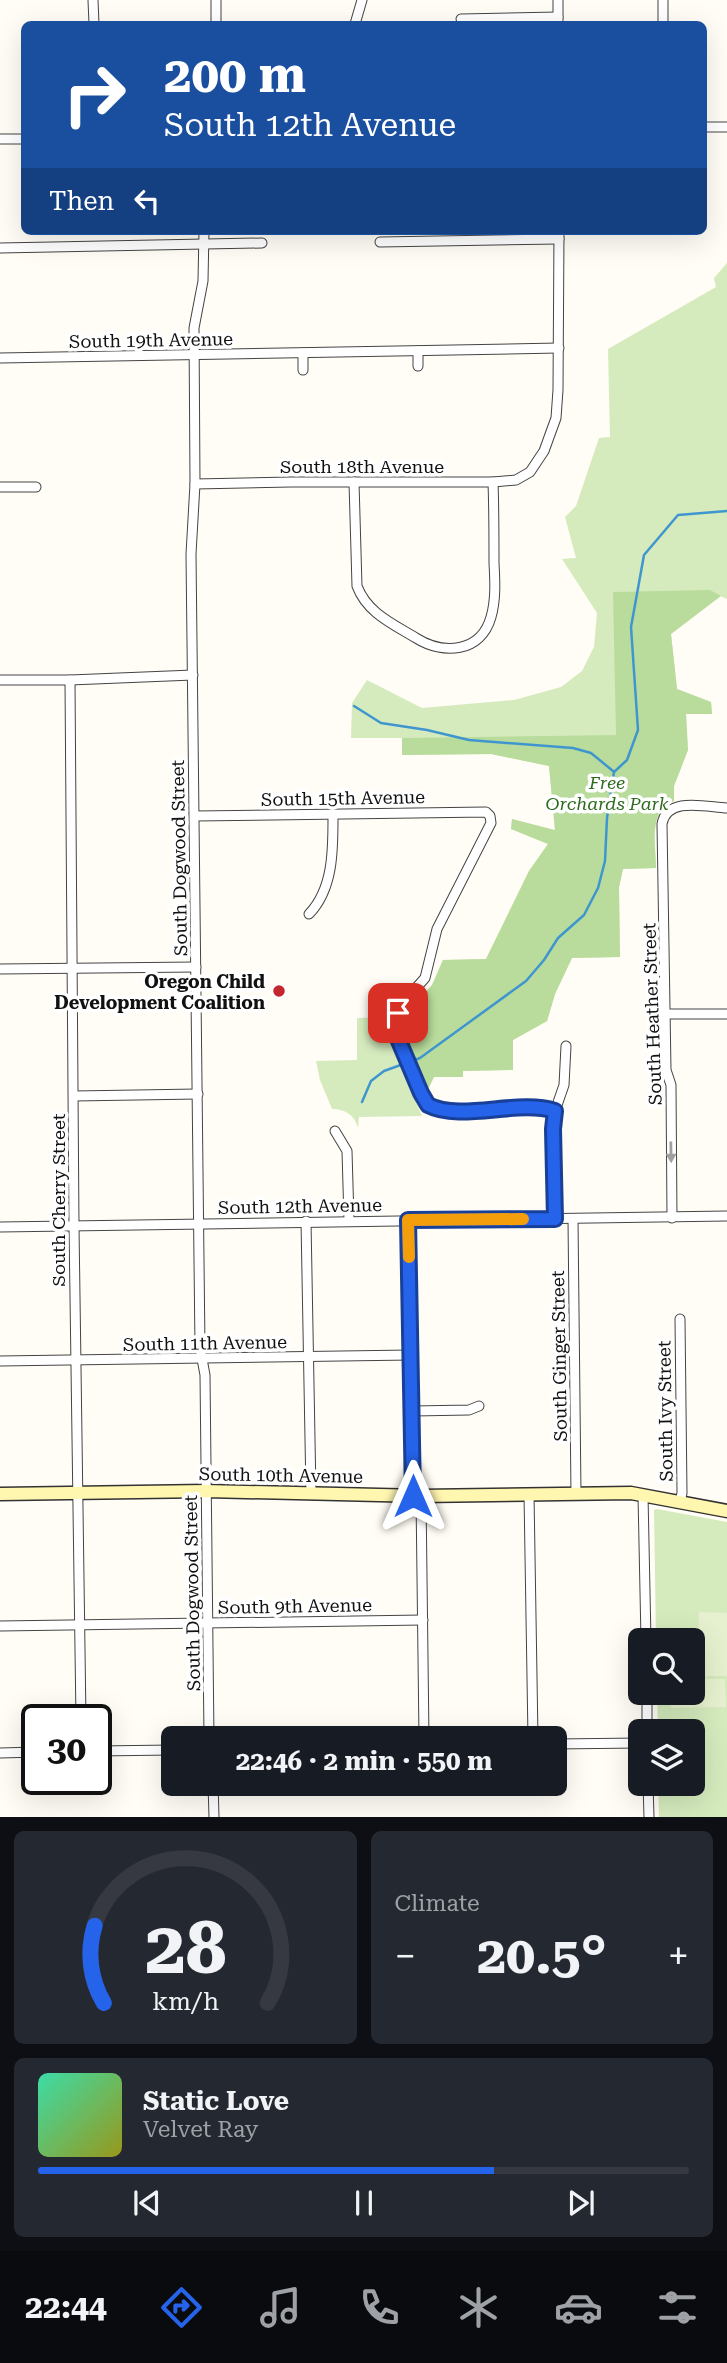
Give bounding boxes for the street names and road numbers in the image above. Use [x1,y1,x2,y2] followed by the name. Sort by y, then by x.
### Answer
[69,328,233,352] street label: South 19th Avenue
[280,456,444,477] street label: South 18th Avenue
[167,759,191,956] street label: South Dogwood Street
[261,786,425,810] street label: South 15th Avenue
[638,922,666,1106] street label: South Heather Street
[48,1113,69,1287] street label: South Cherry Street
[218,1194,382,1218] street label: South 12th Avenue
[547,1270,571,1442] street label: South Ginger Street
[123,1331,287,1355] street label: South 11th Avenue
[653,1340,677,1482] street label: South Ivy Street
[199,1463,363,1487] street label: South 10th Avenue
[180,1494,204,1691] street label: South Dogwood Street
[218,1594,372,1618] street label: South 9th Avenue

